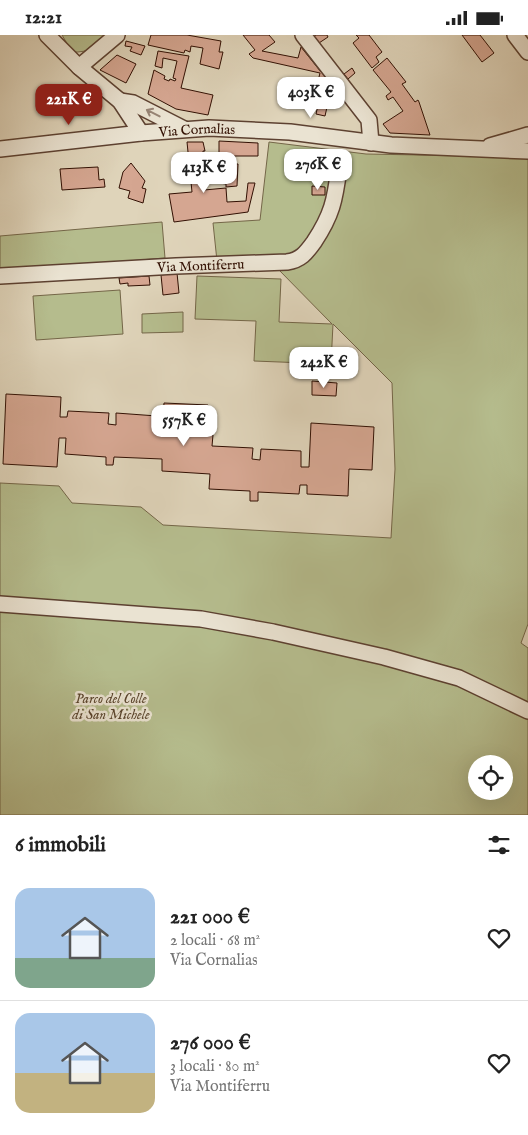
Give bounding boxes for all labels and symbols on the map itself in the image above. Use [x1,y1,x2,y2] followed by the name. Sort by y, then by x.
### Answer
[270,77,352,119] pin: 403K €
[28,83,110,126] pin: 221K €
[145,108,160,118] one-way arrow
[157,120,236,142] street label: Via Cornalias
[277,149,359,191] pin: 276K €
[163,151,245,194] pin: 413K €
[156,256,245,277] street label: Via Montiferru
[283,347,365,389] pin: 242K €
[143,405,225,447] pin: 557K €
[71,690,150,724] park label: Parco del Colle di San Michele

